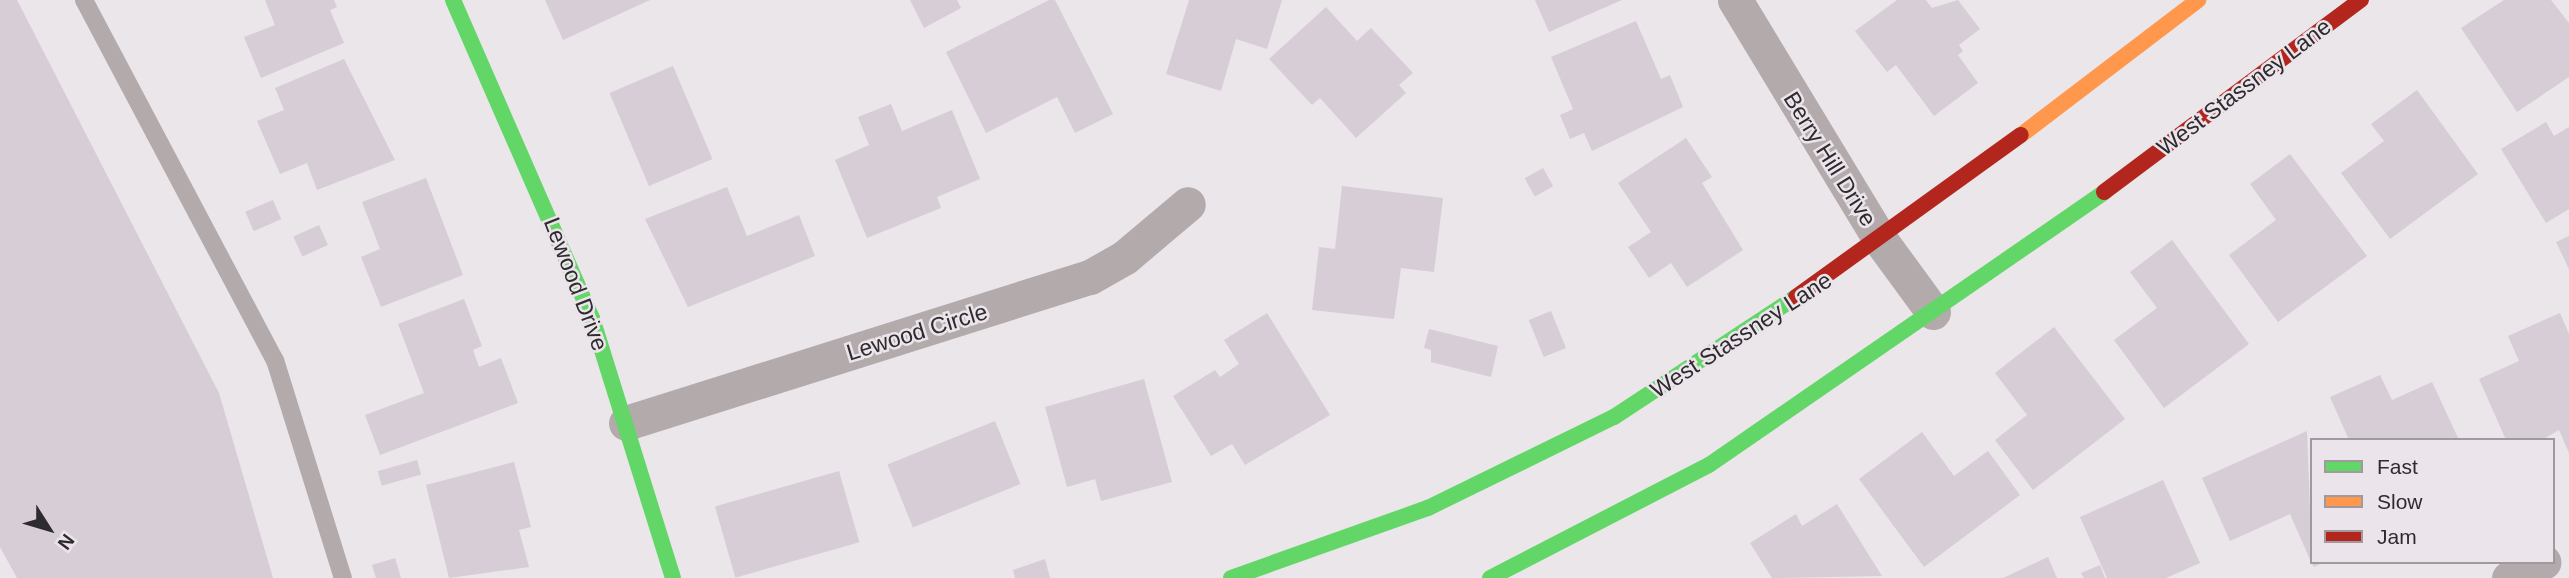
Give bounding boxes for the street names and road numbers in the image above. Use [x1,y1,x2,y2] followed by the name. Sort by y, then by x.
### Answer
[2152,13,2336,161] street label: West Stassney Lane
[1778,87,1882,231] street label: Berry Hill Drive
[538,213,614,355] street label: Lewood Drive
[1645,266,1837,404] street label: West Stassney Lane
[843,297,991,367] street label: Lewood Circle

